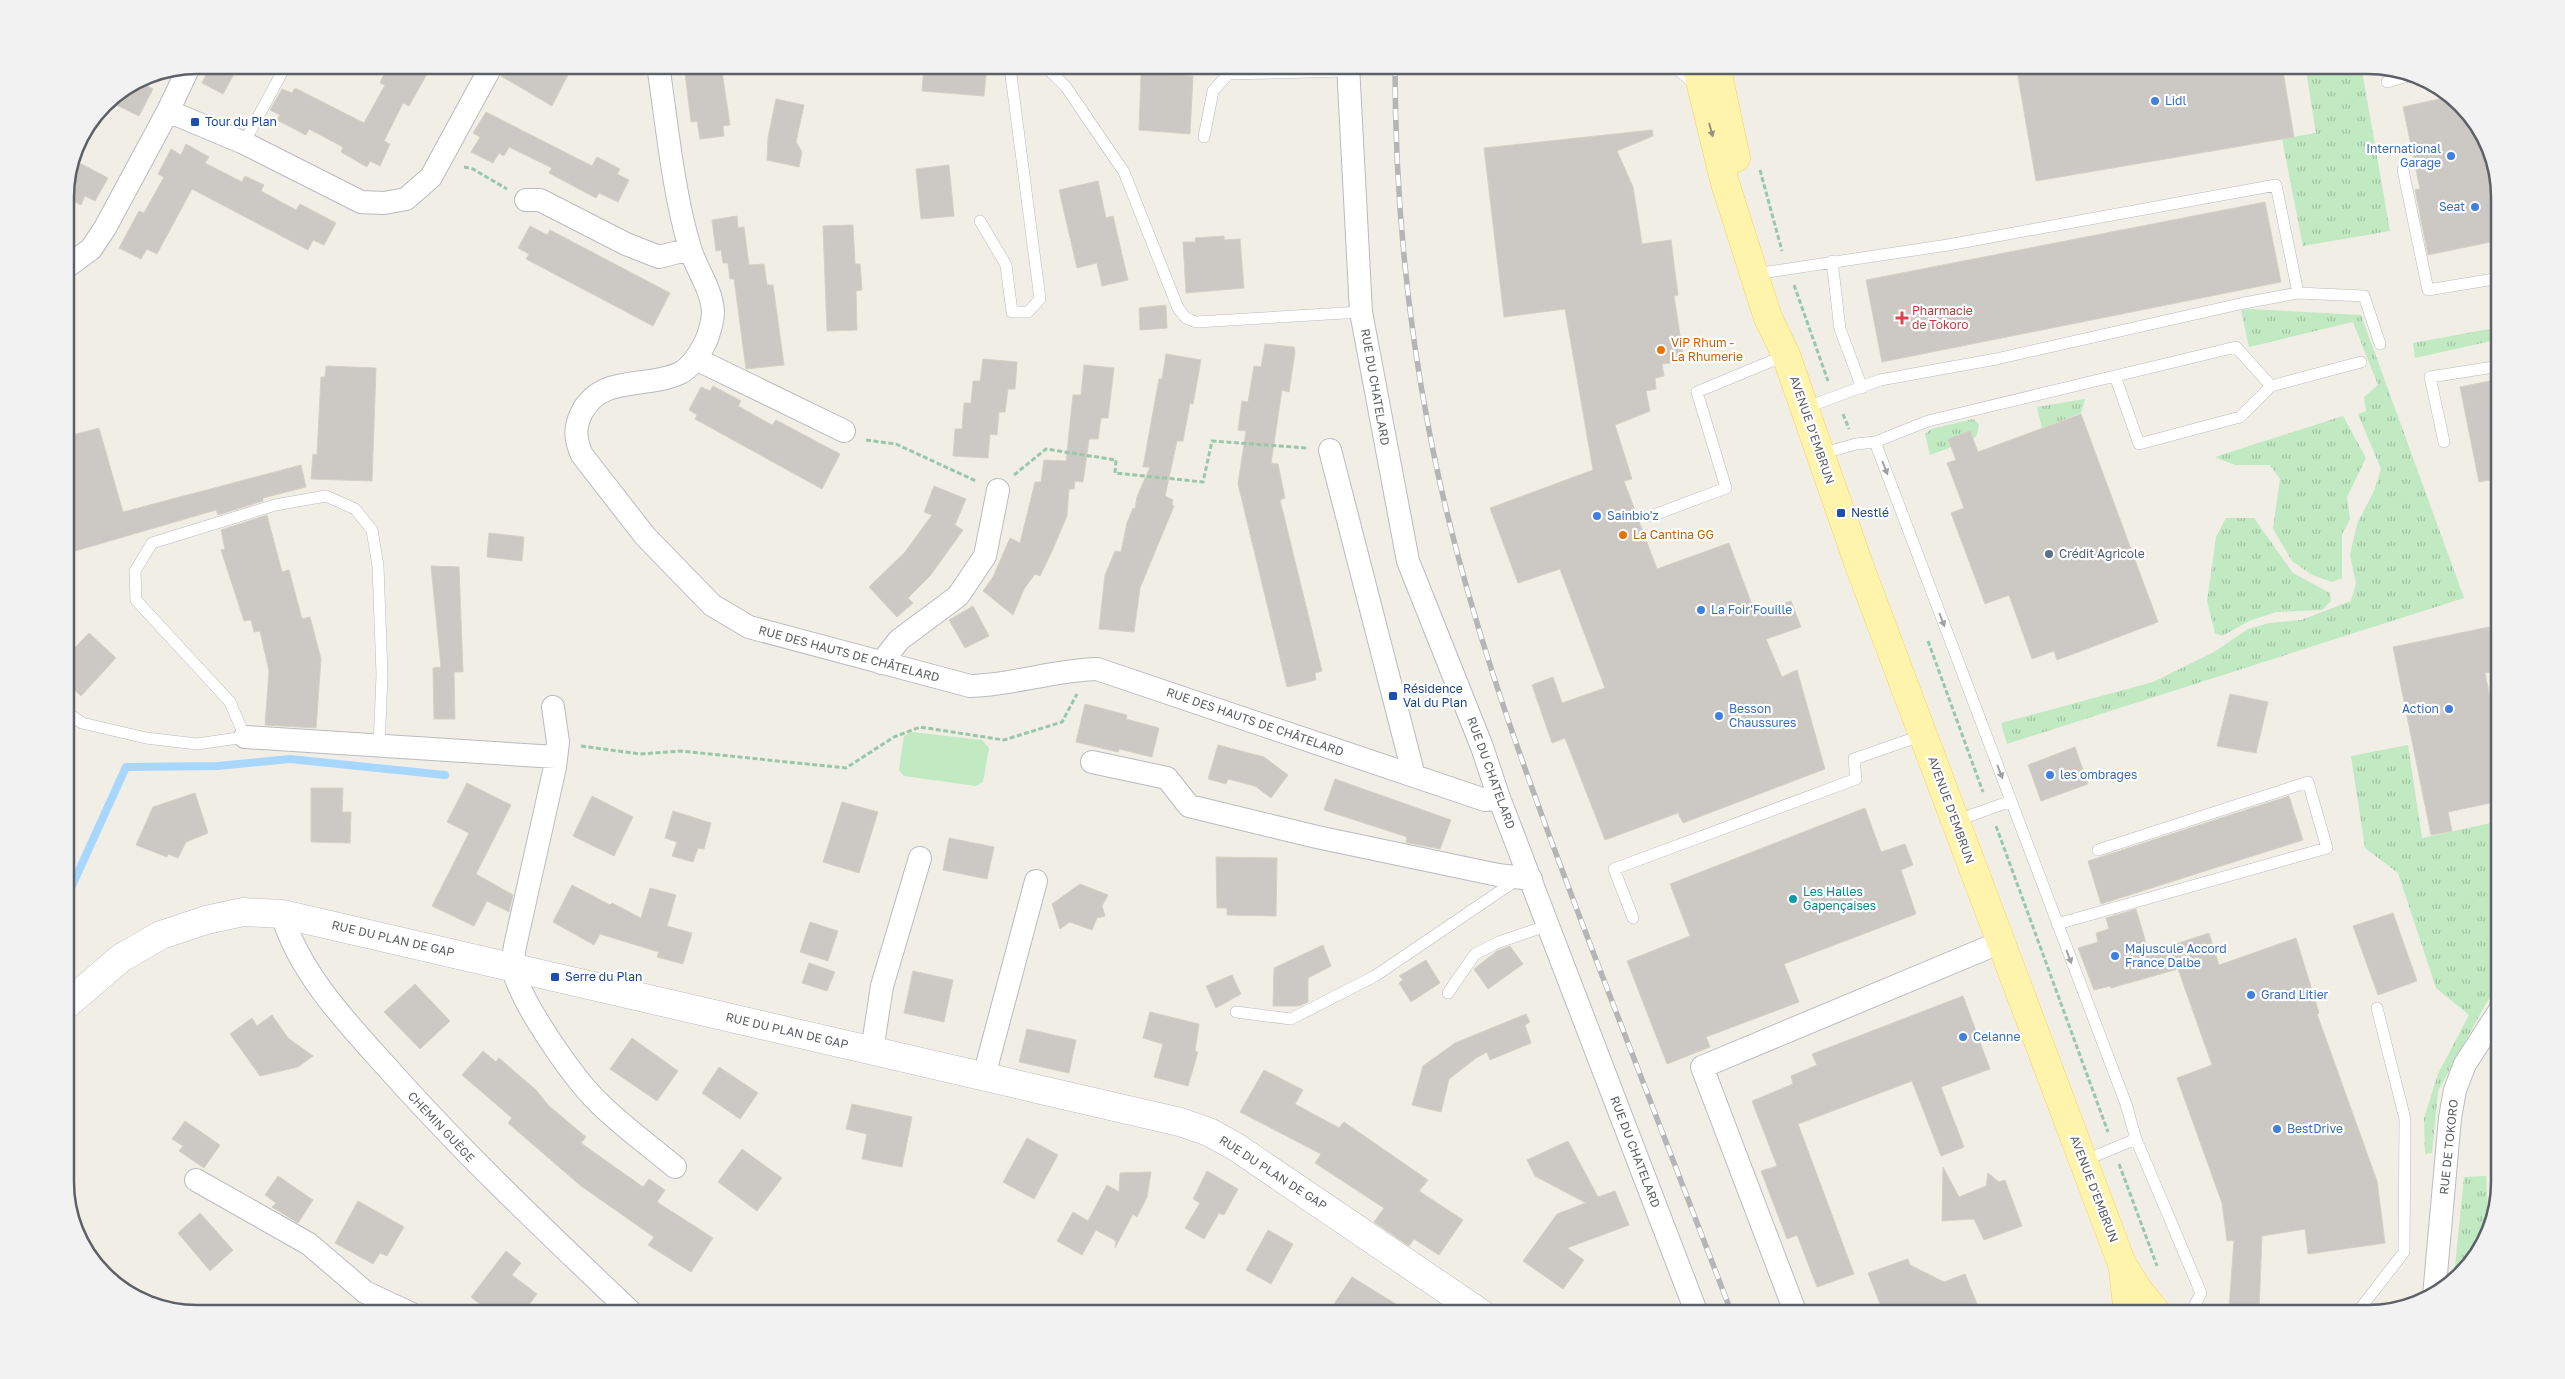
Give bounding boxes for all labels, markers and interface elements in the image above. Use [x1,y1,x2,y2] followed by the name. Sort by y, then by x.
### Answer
[2165,93,2186,108] place label: Lidl
[2149,95,2161,107] marker: Lidl
[205,114,277,129] place label: Tour du Plan
[189,116,201,128] marker: Tour du Plan
[1707,122,1715,137] one-way arrow
[2366,141,2441,170] place label: International Garage
[2445,150,2457,162] marker: International Garage
[2439,199,2465,214] place label: Seat
[2469,201,2481,213] marker: Seat
[1912,303,1973,332] place label: Pharmacie de Tokoro
[1896,312,1908,324] marker: Pharmacie de Tokoro
[1358,327,1393,446] street label: RUE DU CHATELARD
[1671,335,1743,364] place label: ViP Rhum - La Rhumerie
[1655,344,1667,356] marker: ViP Rhum - La Rhumerie
[1787,374,1838,486] street label: AVENUE D'EMBRUN
[1881,461,1889,476] one-way arrow
[1851,505,1889,520] place label: Nestlé
[1835,507,1847,519] marker: Nestlé
[1607,508,1659,523] place label: Sainbio'z
[1591,510,1603,522] marker: Sainbio'z
[1633,527,1714,542] place label: La Cantina GG
[1617,529,1629,541] marker: La Cantina GG
[2059,546,2145,561] place label: Crédit Agricole
[2043,548,2055,560] marker: Crédit Agricole
[1711,602,1792,617] place label: La Foir'Fouille
[1695,604,1707,616] marker: La Foir'Fouille
[1938,613,1946,628] one-way arrow
[757,622,941,685] street label: RUE DES HAUTS DE CHÂTELARD
[1403,681,1467,710] place label: Résidence Val du Plan
[1164,684,1346,759] street label: RUE DES HAUTS DE CHÂTELARD
[1387,690,1399,702] marker: Résidence Val du Plan
[1729,701,1796,730] place label: Besson Chaussures
[2402,701,2439,716] place label: Action
[2443,703,2455,715] marker: Action
[1713,710,1725,722] marker: Besson Chaussures
[1464,715,1519,831] street label: RUE DU CHATELARD
[1925,754,1978,866] street label: AVENUE D'EMBRUN
[1996,765,2004,780] one-way arrow
[2060,767,2137,782] place label: les ombrages
[2044,769,2056,781] marker: les ombrages
[1803,884,1876,913] place label: Les Halles Gapençaises
[1787,893,1799,905] marker: Les Halles Gapençaises
[330,917,456,960] street label: RUE DU PLAN DE GAP
[2125,941,2227,970] place label: Majuscule Accord France Dalbe
[2066,950,2074,964] one-way arrow
[2109,950,2121,962] marker: Majuscule Accord France Dalbe
[565,969,642,984] place label: Serre du Plan
[549,971,561,983] marker: Serre du Plan
[2261,987,2329,1002] place label: Grand Litier
[2245,989,2257,1001] marker: Grand Litier
[724,1009,850,1052] street label: RUE DU PLAN DE GAP
[1973,1029,2021,1044] place label: Celanne
[1957,1031,1969,1043] marker: Celanne
[405,1088,478,1165] street label: CHEMIN GUÈGE
[1607,1094,1664,1210] street label: RUE DU CHATELARD
[2436,1098,2461,1195] street label: RUE DE TOKORO
[2287,1121,2343,1136] place label: BestDrive
[2271,1123,2283,1135] marker: BestDrive
[1217,1132,1330,1213] street label: RUE DU PLAN DE GAP
[2067,1133,2122,1244] street label: AVENUE D'EMBRUN

